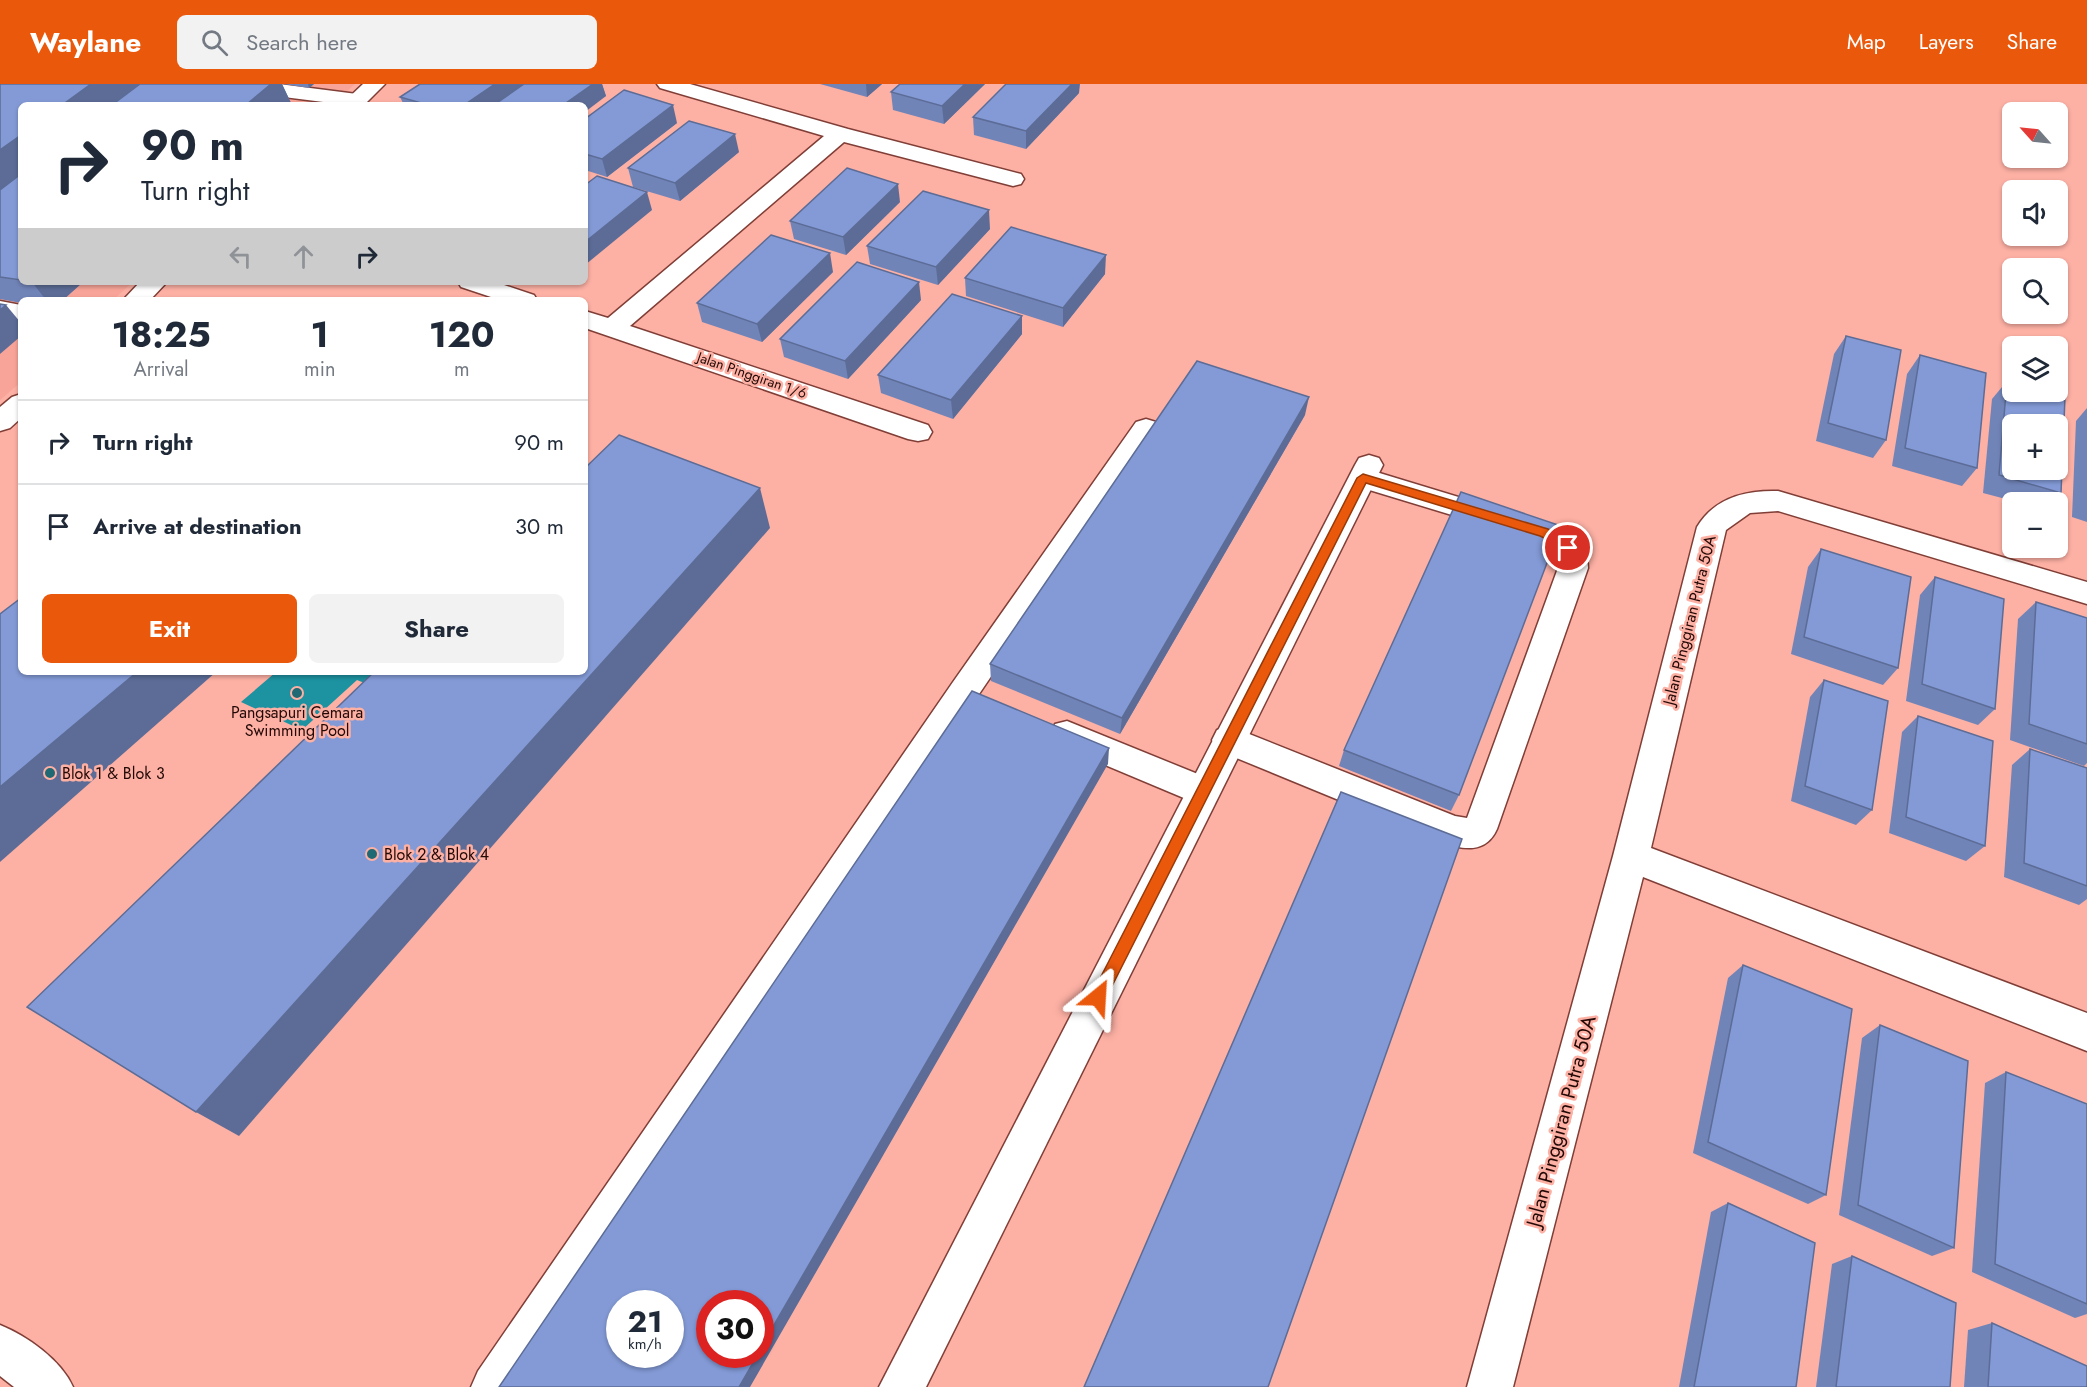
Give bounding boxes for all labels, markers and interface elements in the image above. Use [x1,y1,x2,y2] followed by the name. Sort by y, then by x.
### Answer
[177,15,597,69] search box
[30,22,141,63] text: Waylane
[198,26,231,59] icon: search
[246,26,358,58] text: Search here
[1847,27,1886,57] text: Map
[1919,27,1974,57] text: Layers
[2007,27,2057,57] text: Share
[2002,102,2068,168] north arrow
[2002,102,2068,558] map controls
[141,115,244,176] text: 90 m
[42,126,120,204] icon: right
[141,171,249,210] text: Turn right
[2002,180,2068,246] button: sound
[224,240,257,273] icon: left
[287,240,320,273] icon: ahead
[350,240,383,273] icon: right
[2002,258,2068,324] button: search
[111,308,211,360] text: 18:25
[311,308,329,360] text: 1
[429,308,495,360] text: 120
[2002,336,2068,402] button: layers
[693,346,809,403] street label: Jalan Pinggiran 1/6
[133,355,189,384] text: Arrival
[304,355,335,384] text: min
[454,355,470,384] text: m
[2002,414,2068,480] button: +
[42,426,75,459] icon: right
[93,426,193,458] text: Turn right
[514,426,564,458] text: 90 m
[2002,492,2068,558] button: −
[42,510,75,543] icon: arrive
[93,510,302,542] text: Arrive at destination
[515,510,564,542] text: 30 m
[1542,522,1593,573] pin
[1551,531,1584,564] icon: arrive
[1657,532,1722,709] street label: Jalan Pinggiran Putra 50A
[42,594,297,663] button: Exit
[309,594,564,663] button: Share
[290,686,304,700] marker: Pangsapuri Cemara Swimming Pool
[231,701,363,742] place label: Pangsapuri Cemara Swimming Pool
[62,762,165,785] place label: Blok 1 & Blok 3
[43,766,57,780] marker: Blok 1 & Blok 3
[384,843,489,866] place label: Blok 2 & Blok 4
[365,847,379,861] marker: Blok 2 & Blok 4
[1066,965,1130,1029] position arrow
[1519,1012,1604,1233] street label: Jalan Pinggiran Putra 50A
[696,1290,774,1368] speed limit sign: 30
[628,1300,662,1343] text: 21
[628,1333,662,1355] text: km/h

